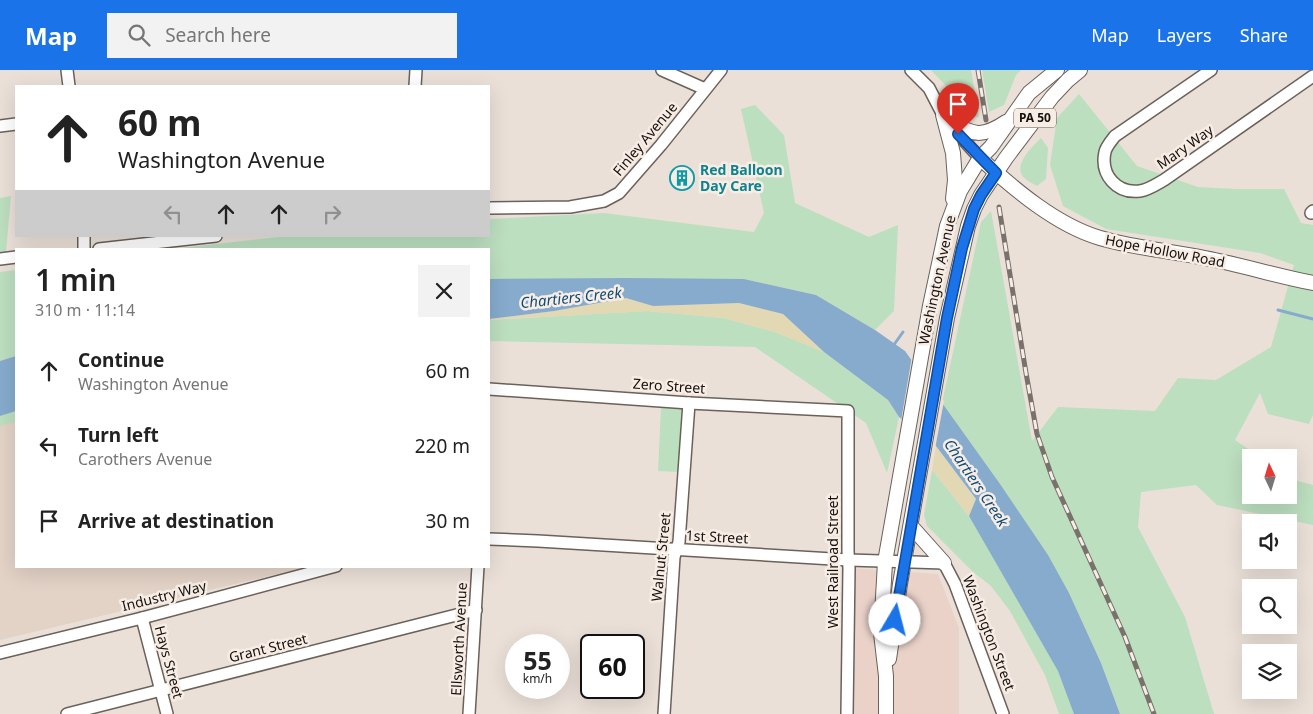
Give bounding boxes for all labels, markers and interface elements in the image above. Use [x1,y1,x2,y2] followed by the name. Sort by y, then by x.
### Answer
[107,13,457,58] search box
[25,19,77,52] text: Map
[125,21,153,49] icon: search
[165,22,271,48] text: Search here
[1091,23,1129,47] text: Map
[1157,23,1212,47] text: Layers
[1240,23,1288,47] text: Share
[937,83,979,134] pin
[944,90,972,118] icon: arrive
[608,98,681,180] street label: Finley Avenue
[118,99,201,146] text: 60 m
[35,105,100,170] icon: ahead
[1014,108,1056,128] road number: PA 50
[1153,120,1217,173] street label: Mary Way
[118,144,325,174] text: Washington Avenue
[700,160,783,195] place label: Red Balloon Day Care
[669,165,695,191] building icon: Red Balloon Day Care
[159,200,187,228] icon: left
[212,200,240,228] icon: ahead
[265,200,293,228] icon: ahead
[318,200,346,228] icon: right
[914,213,960,346] street label: Washington Avenue
[1104,230,1227,271] street label: Hope Hollow Road
[35,259,116,300] text: 1 min
[418,265,470,317] button: close
[519,282,623,312] water label: Chartiers Creek
[35,299,135,321] text: 310 m · 11:14
[78,347,164,373] text: Continue
[35,357,63,385] icon: ahead
[426,358,470,384] text: 60 m
[78,373,229,395] text: Washington Avenue
[632,373,706,398] street label: Zero Street
[78,422,159,448] text: Turn left
[35,432,63,460] icon: left
[415,433,470,459] text: 220 m
[940,435,1014,531] water label: Chartiers Creek
[78,448,212,470] text: Carothers Avenue
[1242,449,1298,504] north arrow
[1242,449,1297,699] map controls
[823,496,842,629] street label: West Railroad Street
[35,507,63,535] icon: arrive
[78,508,274,534] text: Arrive at destination
[426,508,470,534] text: 30 m
[646,512,675,602] street label: Walnut Street
[1242,514,1297,569] button: sound
[685,525,749,548] street label: 1st Street
[959,573,1020,693] street label: Washington Street
[120,576,209,615] street label: Industry Way
[1242,579,1297,634] button: search
[446,582,471,696] street label: Ellsworth Avenue
[868,593,920,645] position arrow
[151,623,188,700] street label: Hays Street
[227,629,309,666] street label: Grant Street
[580,634,645,699] speed limit sign: 60
[523,643,552,677] text: 55
[1242,644,1297,699] button: layers
[523,670,552,687] text: km/h

